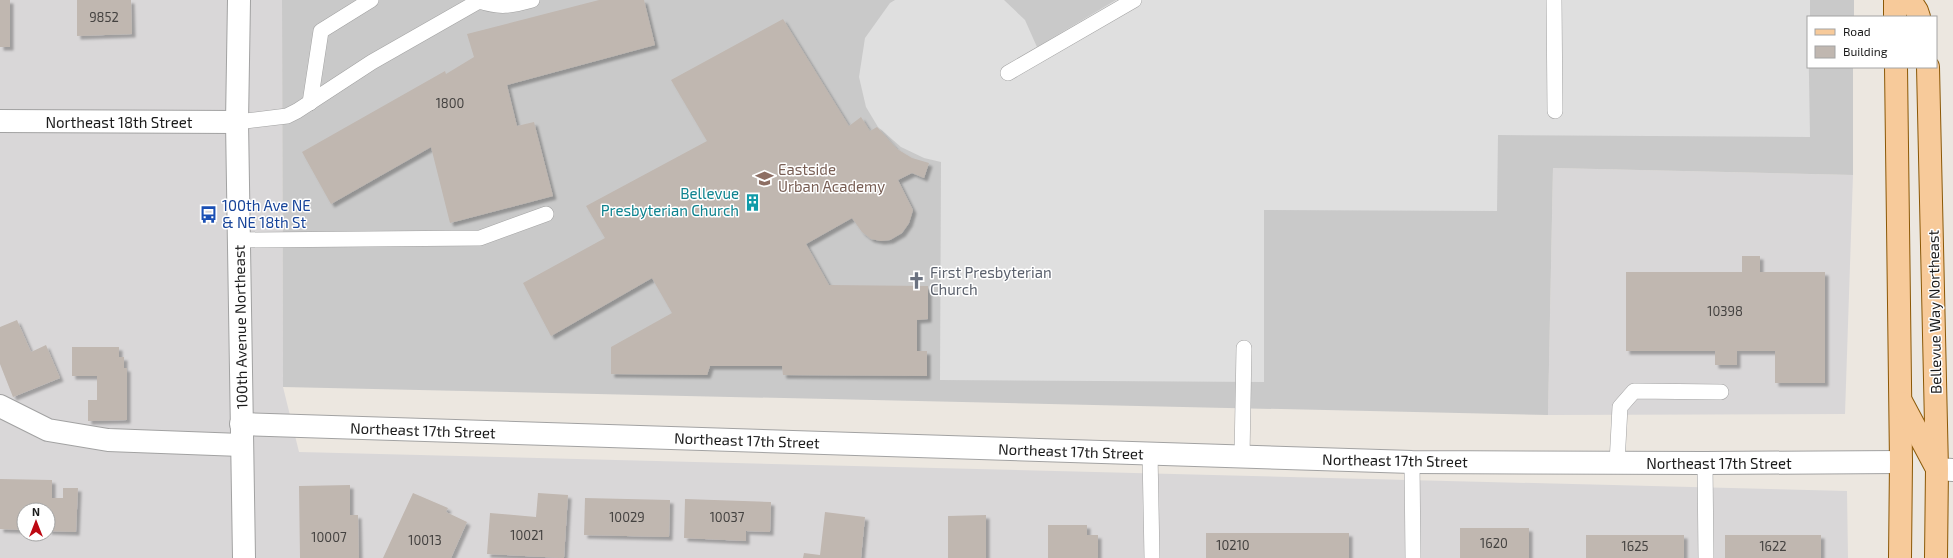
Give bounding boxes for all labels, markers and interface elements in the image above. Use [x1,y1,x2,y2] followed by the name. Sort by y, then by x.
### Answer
[89,9,119,25] house number: 9852
[1807,16,1937,68] legend
[1843,24,1871,38] text: Road
[1843,44,1888,58] text: Building
[436,95,464,111] house number: 1800
[45,113,193,131] street label: Northeast 18th Street
[778,160,885,195] place label: Eastside Urban Academy
[755,168,775,188] school or university icon: Eastside Urban Academy
[601,184,739,219] place label: Bellevue Presbyterian Church
[742,192,762,212] building icon: Bellevue Presbyterian Church
[222,196,311,231] place label: 100th Ave NE & NE 18th St
[199,204,219,224] bus stop icon: 100th Ave NE & NE 18th St
[1924,229,1944,394] street label: Bellevue Way Northeast
[230,244,250,409] street label: 100th Avenue Northeast
[930,263,1052,298] place label: First Presbyterian Church
[907,271,927,291] church icon: First Presbyterian Church
[1707,303,1743,319] house number: 10398
[350,418,496,442] street label: Northeast 17th Street
[674,428,820,452] street label: Northeast 17th Street
[998,439,1144,463] street label: Northeast 17th Street
[1322,450,1468,470] street label: Northeast 17th Street
[1646,454,1792,472] street label: Northeast 17th Street
[16,502,56,542] north arrow
[32,505,40,518] text: N
[609,509,645,525] house number: 10029
[710,509,745,525] house number: 10037
[510,527,544,543] house number: 10021
[311,529,347,545] house number: 10007
[408,532,442,548] house number: 10013
[1480,535,1508,551] house number: 1620
[1216,537,1250,553] house number: 10210
[1622,538,1648,554] house number: 1625
[1759,538,1787,554] house number: 1622

